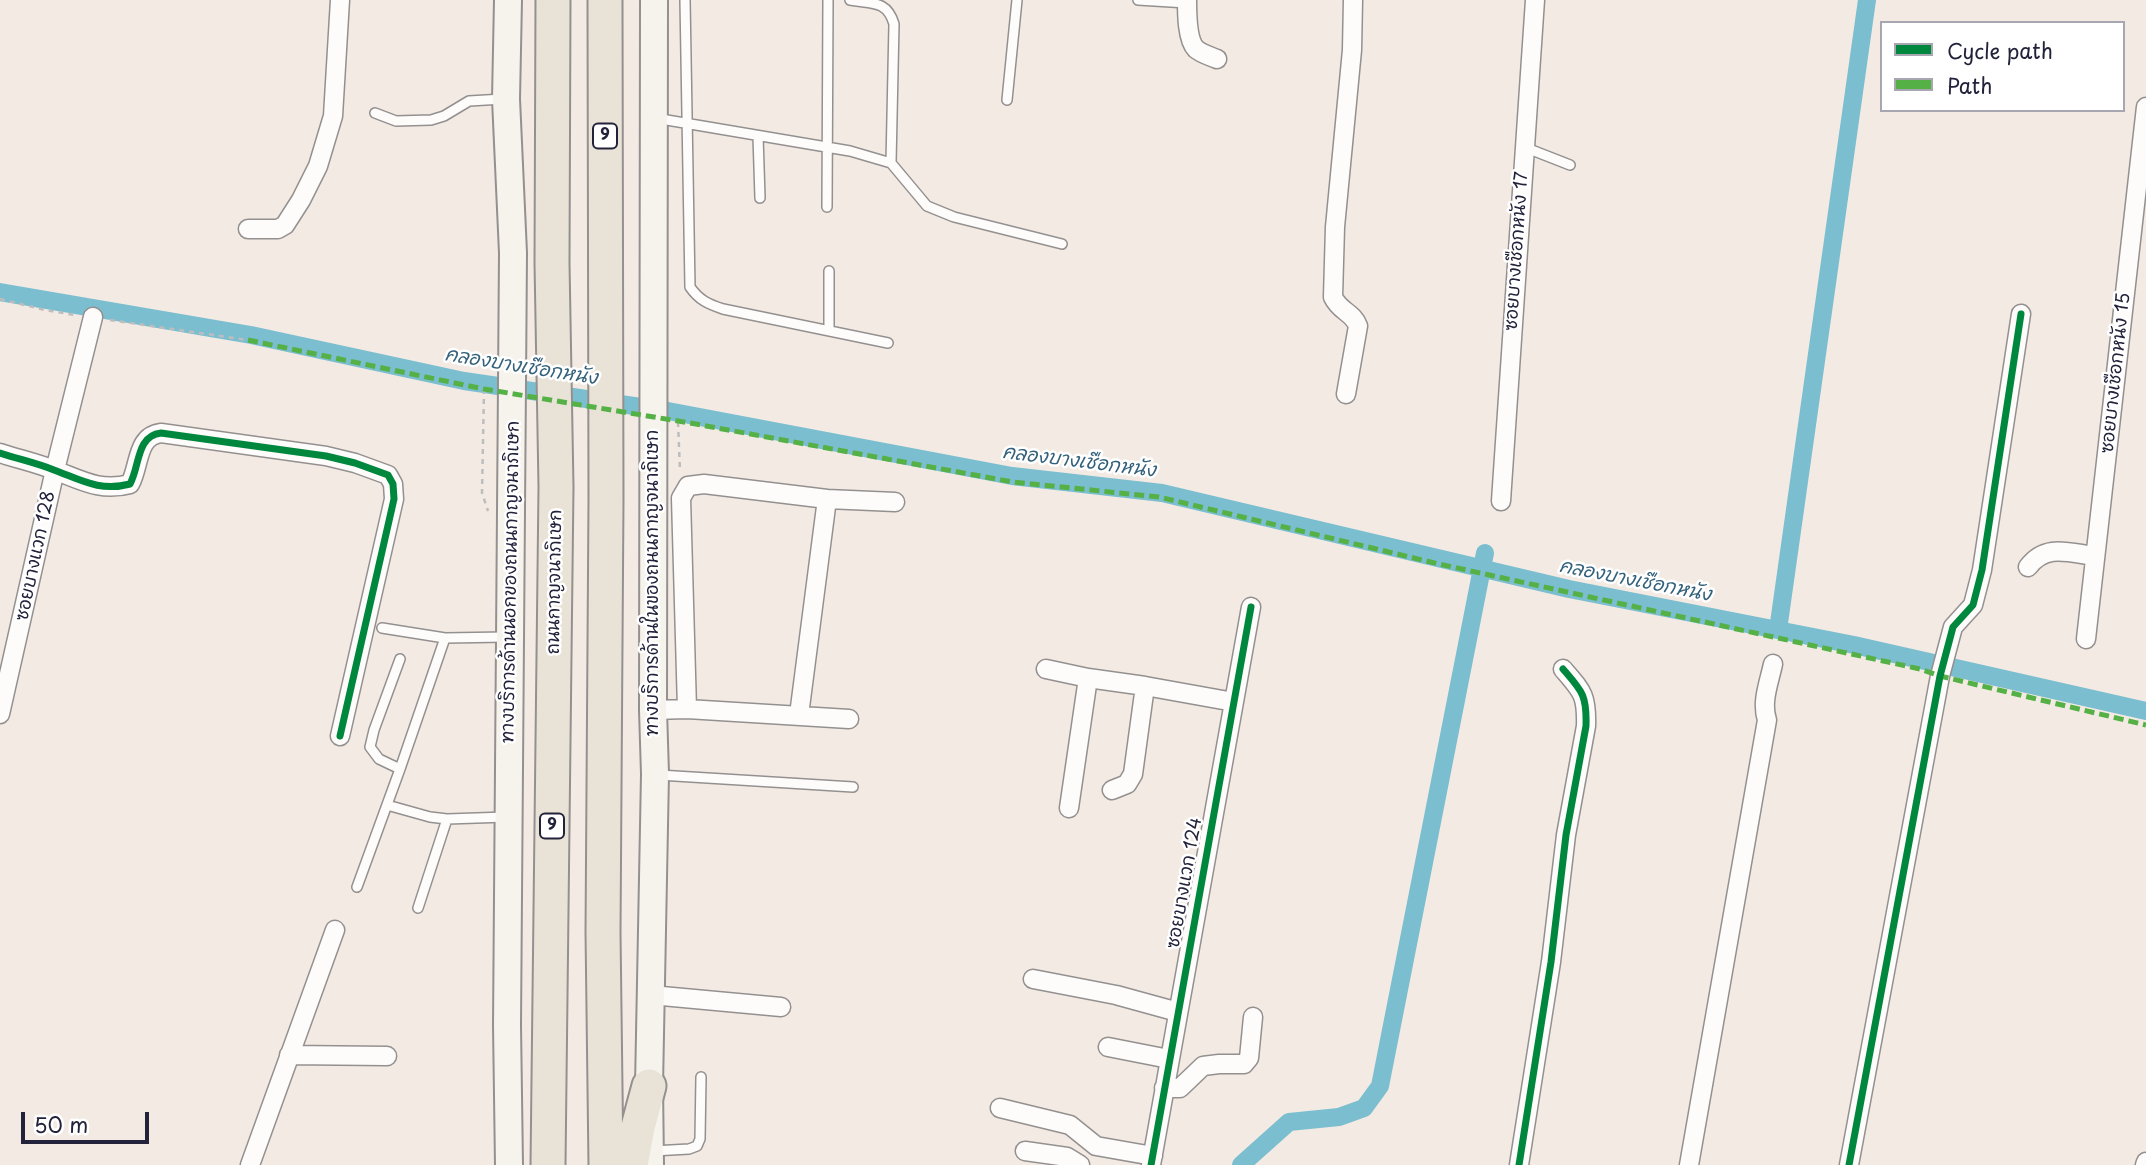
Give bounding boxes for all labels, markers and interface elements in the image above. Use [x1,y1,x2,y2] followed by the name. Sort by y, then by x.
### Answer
[1880,21,2125,112] legend
[1947,34,2053,66] text: Cycle path
[1947,69,1992,101] text: Path
[593,124,617,148] road number: 9
[1501,171,1533,331] street label: ซอยบางเชือกหนัง 17
[2097,292,2135,454] street label: ซอยบางเชือกหนัง 15
[443,344,599,390] water label: คลองบางเชือกหนัง
[497,421,525,743] street label: ทางบริการด้านนอกของถนนกาญจนาภิเษก
[642,430,664,736] street label: ทางบริการด้านในของถนนกาญจนาภิเษก
[1001,441,1157,483] water label: คลองบางเชือกหนัง
[12,489,60,623] street label: ซอยบางแวก 128
[543,509,567,655] street label: ถนนกาญจนาภิเษก
[1557,555,1713,607] water label: คลองบางเชือกหนัง
[540,814,564,838] road number: 9
[1163,816,1207,950] street label: ซอยบางแวก 124
[24,1098,152,1142] scale bar
[34,1108,88,1140] text: 50 m

